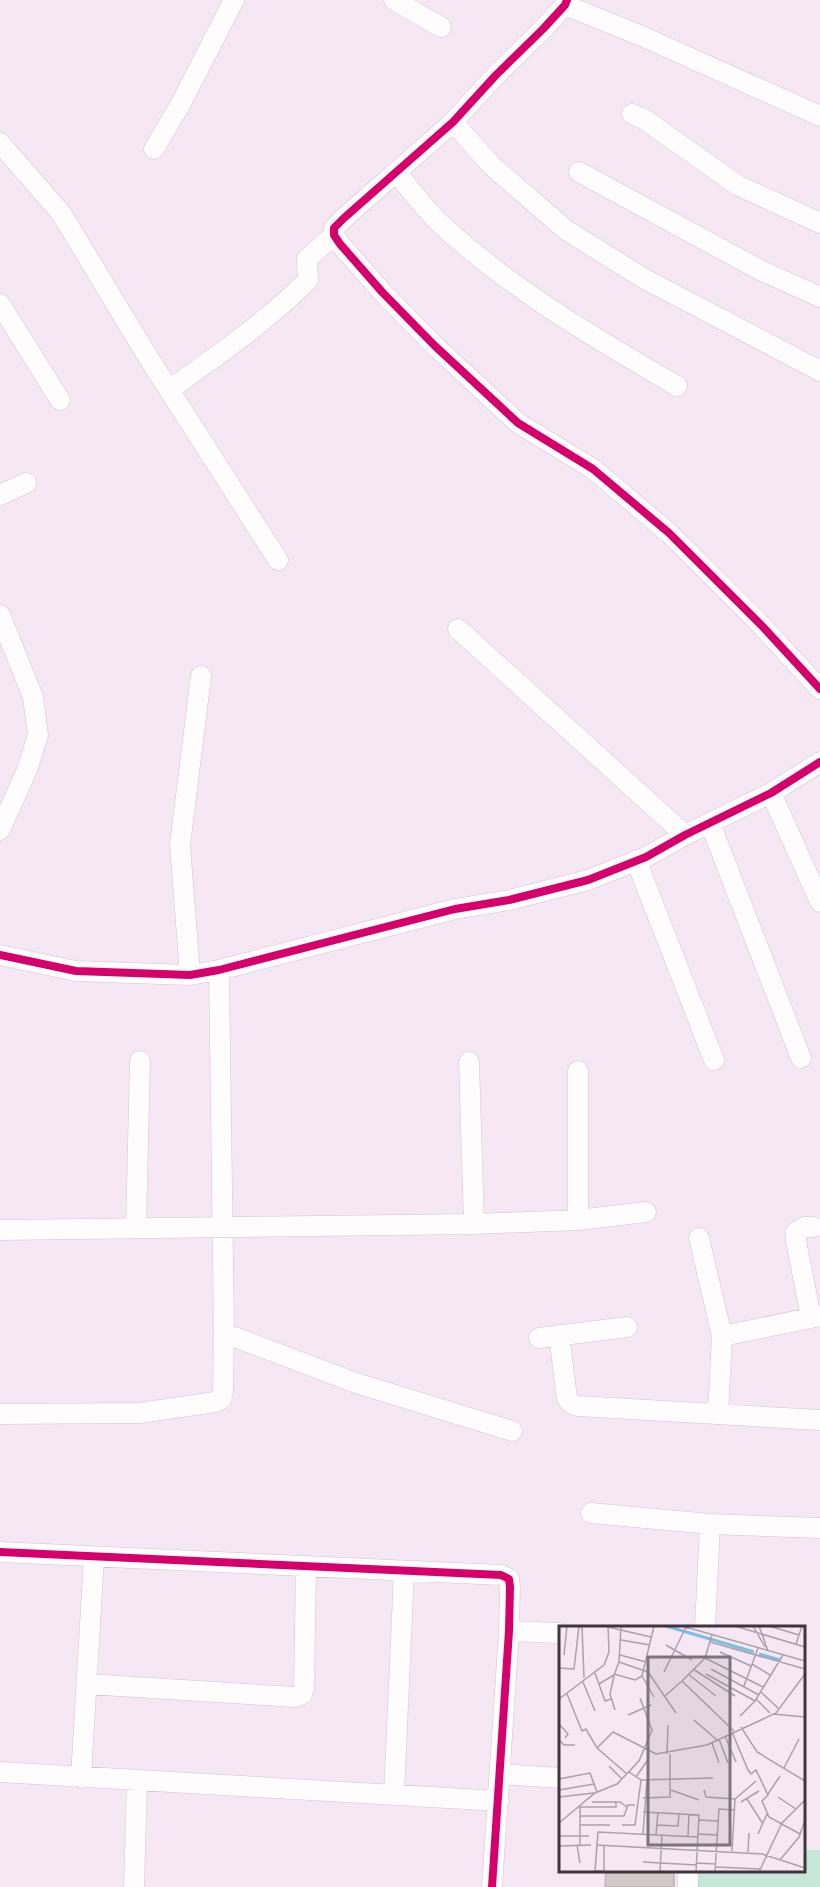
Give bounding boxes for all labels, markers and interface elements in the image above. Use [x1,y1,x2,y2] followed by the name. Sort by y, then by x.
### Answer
[559,1626,805,1872] inset map

